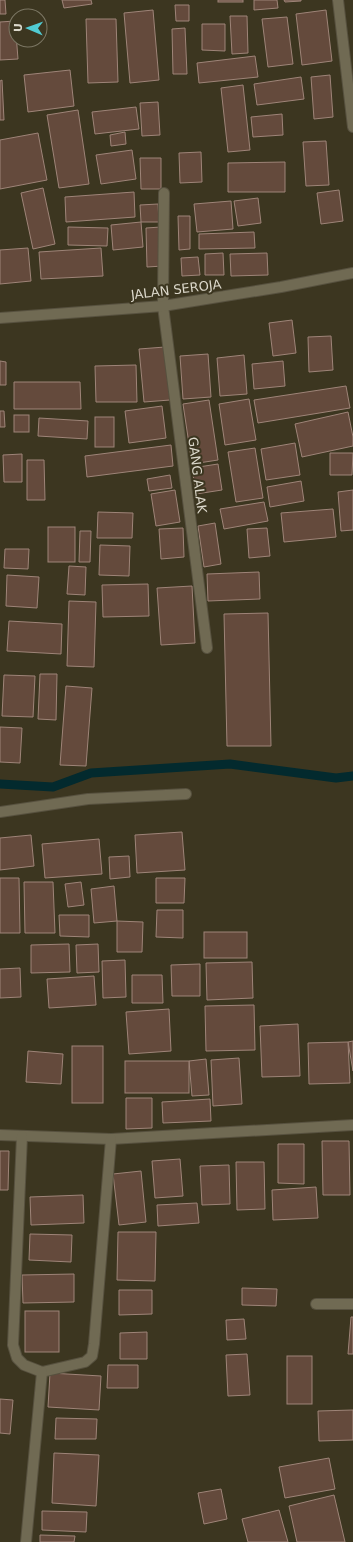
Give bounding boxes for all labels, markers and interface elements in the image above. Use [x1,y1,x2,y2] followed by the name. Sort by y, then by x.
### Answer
[8,8,48,48] north arrow
[12,23,25,32] text: U
[129,276,222,303] street label: JALAN SEROJA
[185,436,210,515] street label: GANG ALAK

